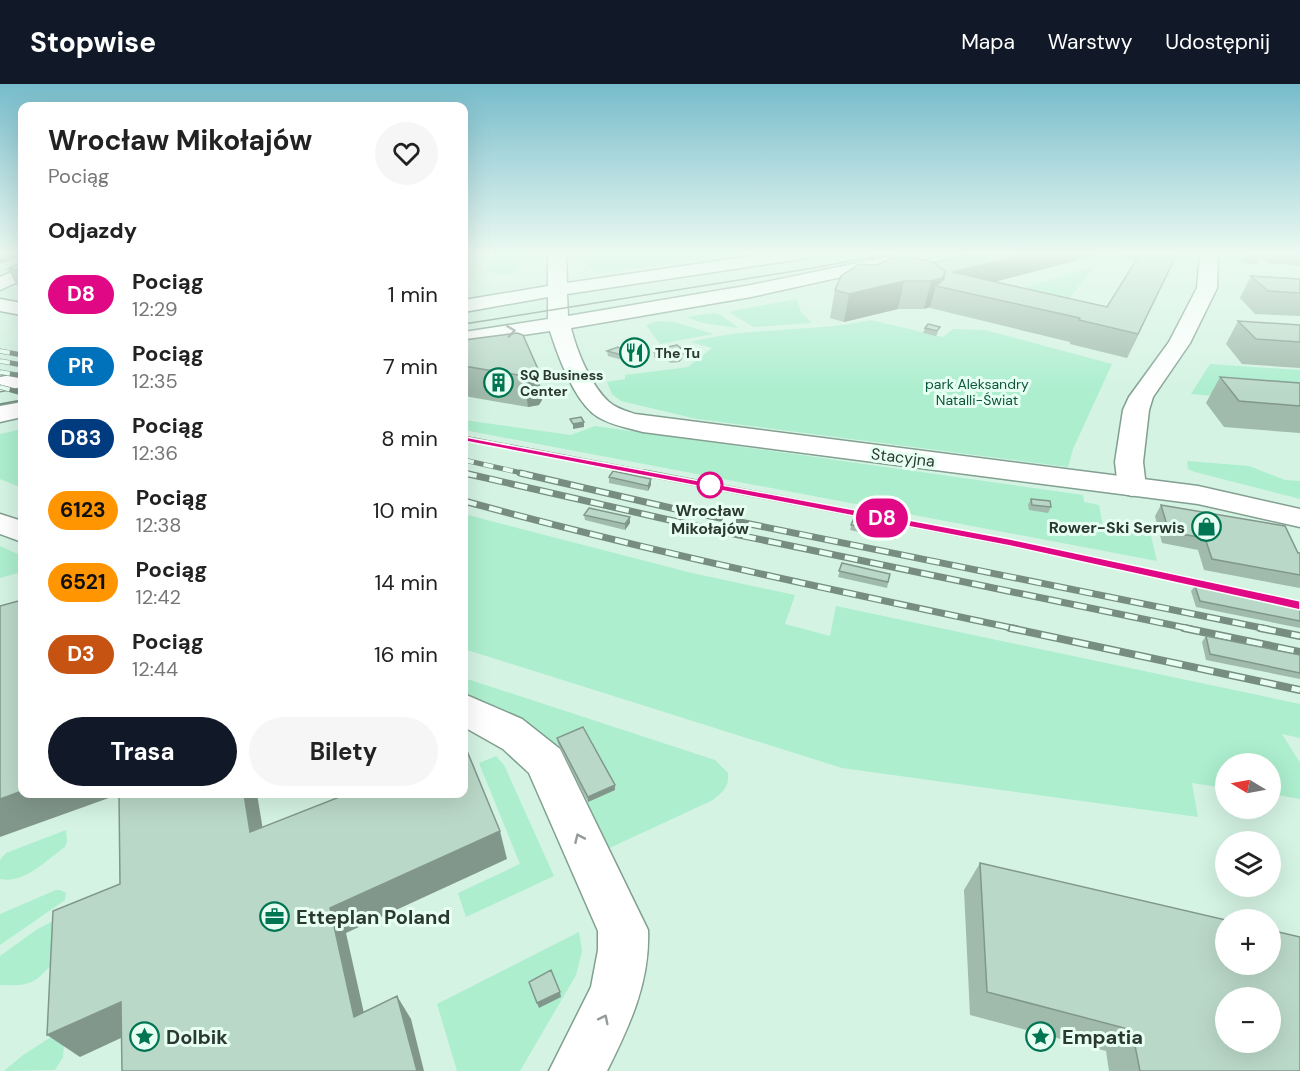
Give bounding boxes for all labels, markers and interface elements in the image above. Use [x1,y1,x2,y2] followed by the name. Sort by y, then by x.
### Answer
[30,24,156,61] text: Stopwise
[961,28,1015,56] text: Mapa
[1048,28,1132,56] text: Warstwy
[1165,28,1270,56] text: Udostępnij
[48,122,312,159] text: Wrocław Mikołajów
[375,122,438,185] button: heart
[48,163,109,189] text: Pociąg
[48,216,137,245] text: Odjazdy
[132,267,204,296] text: Pociąg
[67,280,95,308] text: D8
[388,280,438,309] text: 1 min
[132,296,178,322] text: 12:29
[507,325,516,337] one-way arrow
[618,337,650,369] restaurant icon: The Tu
[132,339,204,368] text: Pociąg
[655,344,700,362] place label: The Tu
[68,352,94,380] text: PR
[383,352,438,381] text: 7 min
[520,366,604,400] place label: SQ Business Center
[483,367,515,399] building icon: SQ Business Center
[132,368,178,394] text: 12:35
[925,375,1029,409] park label: park Aleksandry Natalli-Świat
[132,411,204,440] text: Pociąg
[61,424,101,452] text: D83
[381,424,438,453] text: 8 min
[132,440,178,466] text: 12:36
[870,443,936,472] street label: Stacyjna
[697,472,723,498] marker: Wrocław Mikołajów
[136,483,208,512] text: Pociąg
[60,496,106,524] text: 6123
[373,496,438,525] text: 10 min
[855,498,909,538] line badge: D8
[671,500,749,539] place label: Wrocław Mikołajów
[868,504,896,532] text: D8
[1190,511,1222,543] shop icon: Rower-Ski Serwis
[136,512,182,538] text: 12:38
[1049,517,1185,538] place label: Rower-Ski Serwis
[136,555,207,584] text: Pociąg
[60,568,106,596] text: 6521
[374,568,438,597] text: 14 min
[136,584,181,610] text: 12:42
[132,627,204,656] text: Pociąg
[67,640,95,668] text: D3
[374,640,438,669] text: 16 min
[132,656,178,682] text: 12:44
[48,717,237,786] button: Trasa
[249,717,438,786] button: Bilety
[1215,753,1281,819] north arrow
[1215,753,1281,1053] map controls
[1215,831,1281,897] button: layers
[575,833,587,844] one-way arrow
[259,901,291,933] office icon: Etteplan Poland
[296,904,450,930] place label: Etteplan Poland
[1215,909,1281,975] button: +
[1215,987,1281,1053] button: −
[597,1015,608,1025] one-way arrow
[129,1021,161,1053] place icon: Dolbik
[1025,1021,1057,1053] place icon: Empatia
[166,1024,228,1050] place label: Dolbik
[1062,1024,1143,1050] place label: Empatia

